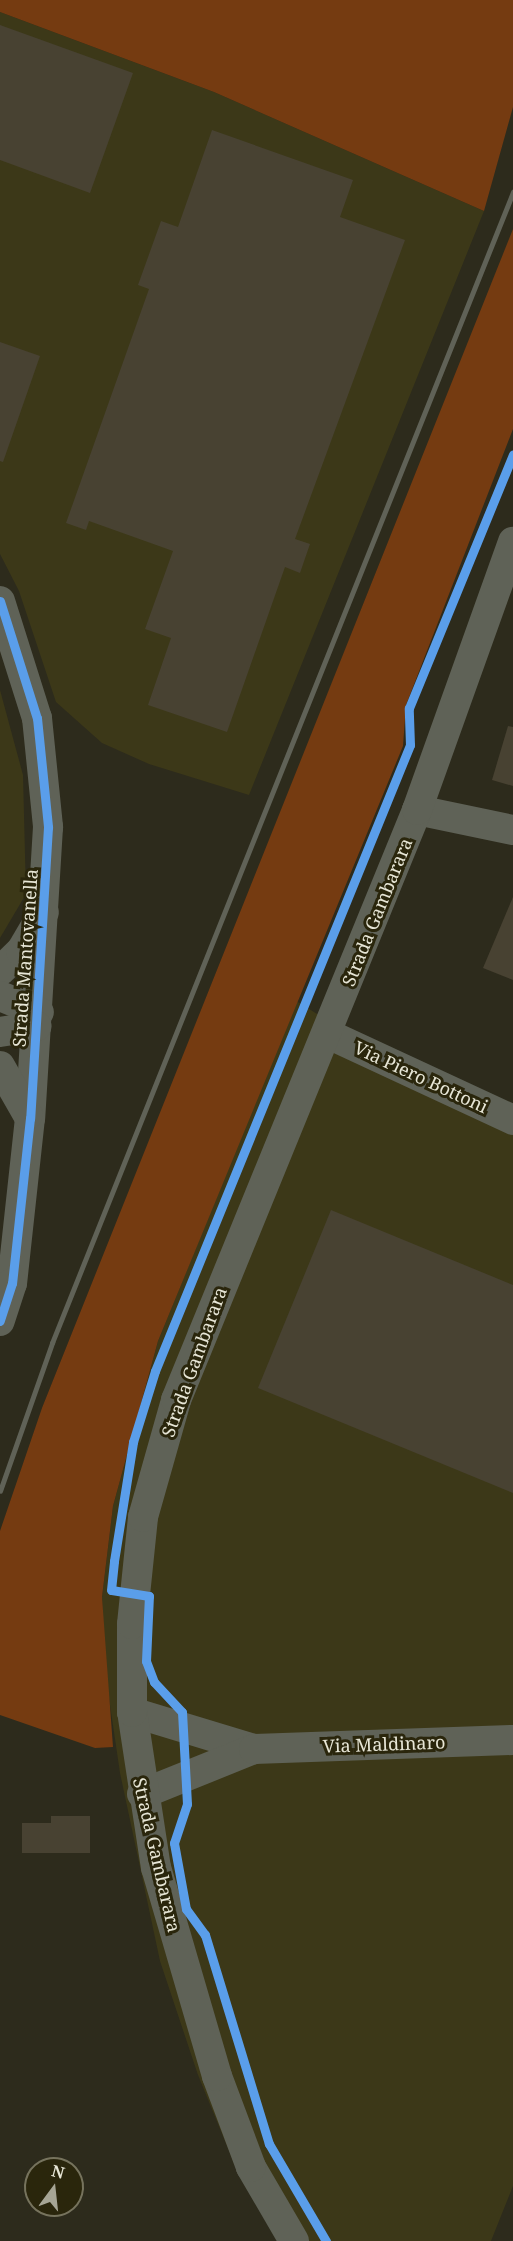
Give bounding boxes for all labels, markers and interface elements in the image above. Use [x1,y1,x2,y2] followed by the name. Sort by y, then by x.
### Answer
[337,835,417,989] street label: Strada Gambarara
[8,868,42,1048] street label: Strada Mantovanella
[351,1037,491,1117] street label: Via Piero Bottoni
[157,1284,231,1440] street label: Strada Gambarara
[322,1731,446,1757] street label: Via Maldinaro
[129,1776,185,1934] street label: Strada Gambarara
[24,2157,84,2217] north arrow
[49,2159,67,2184] text: N

